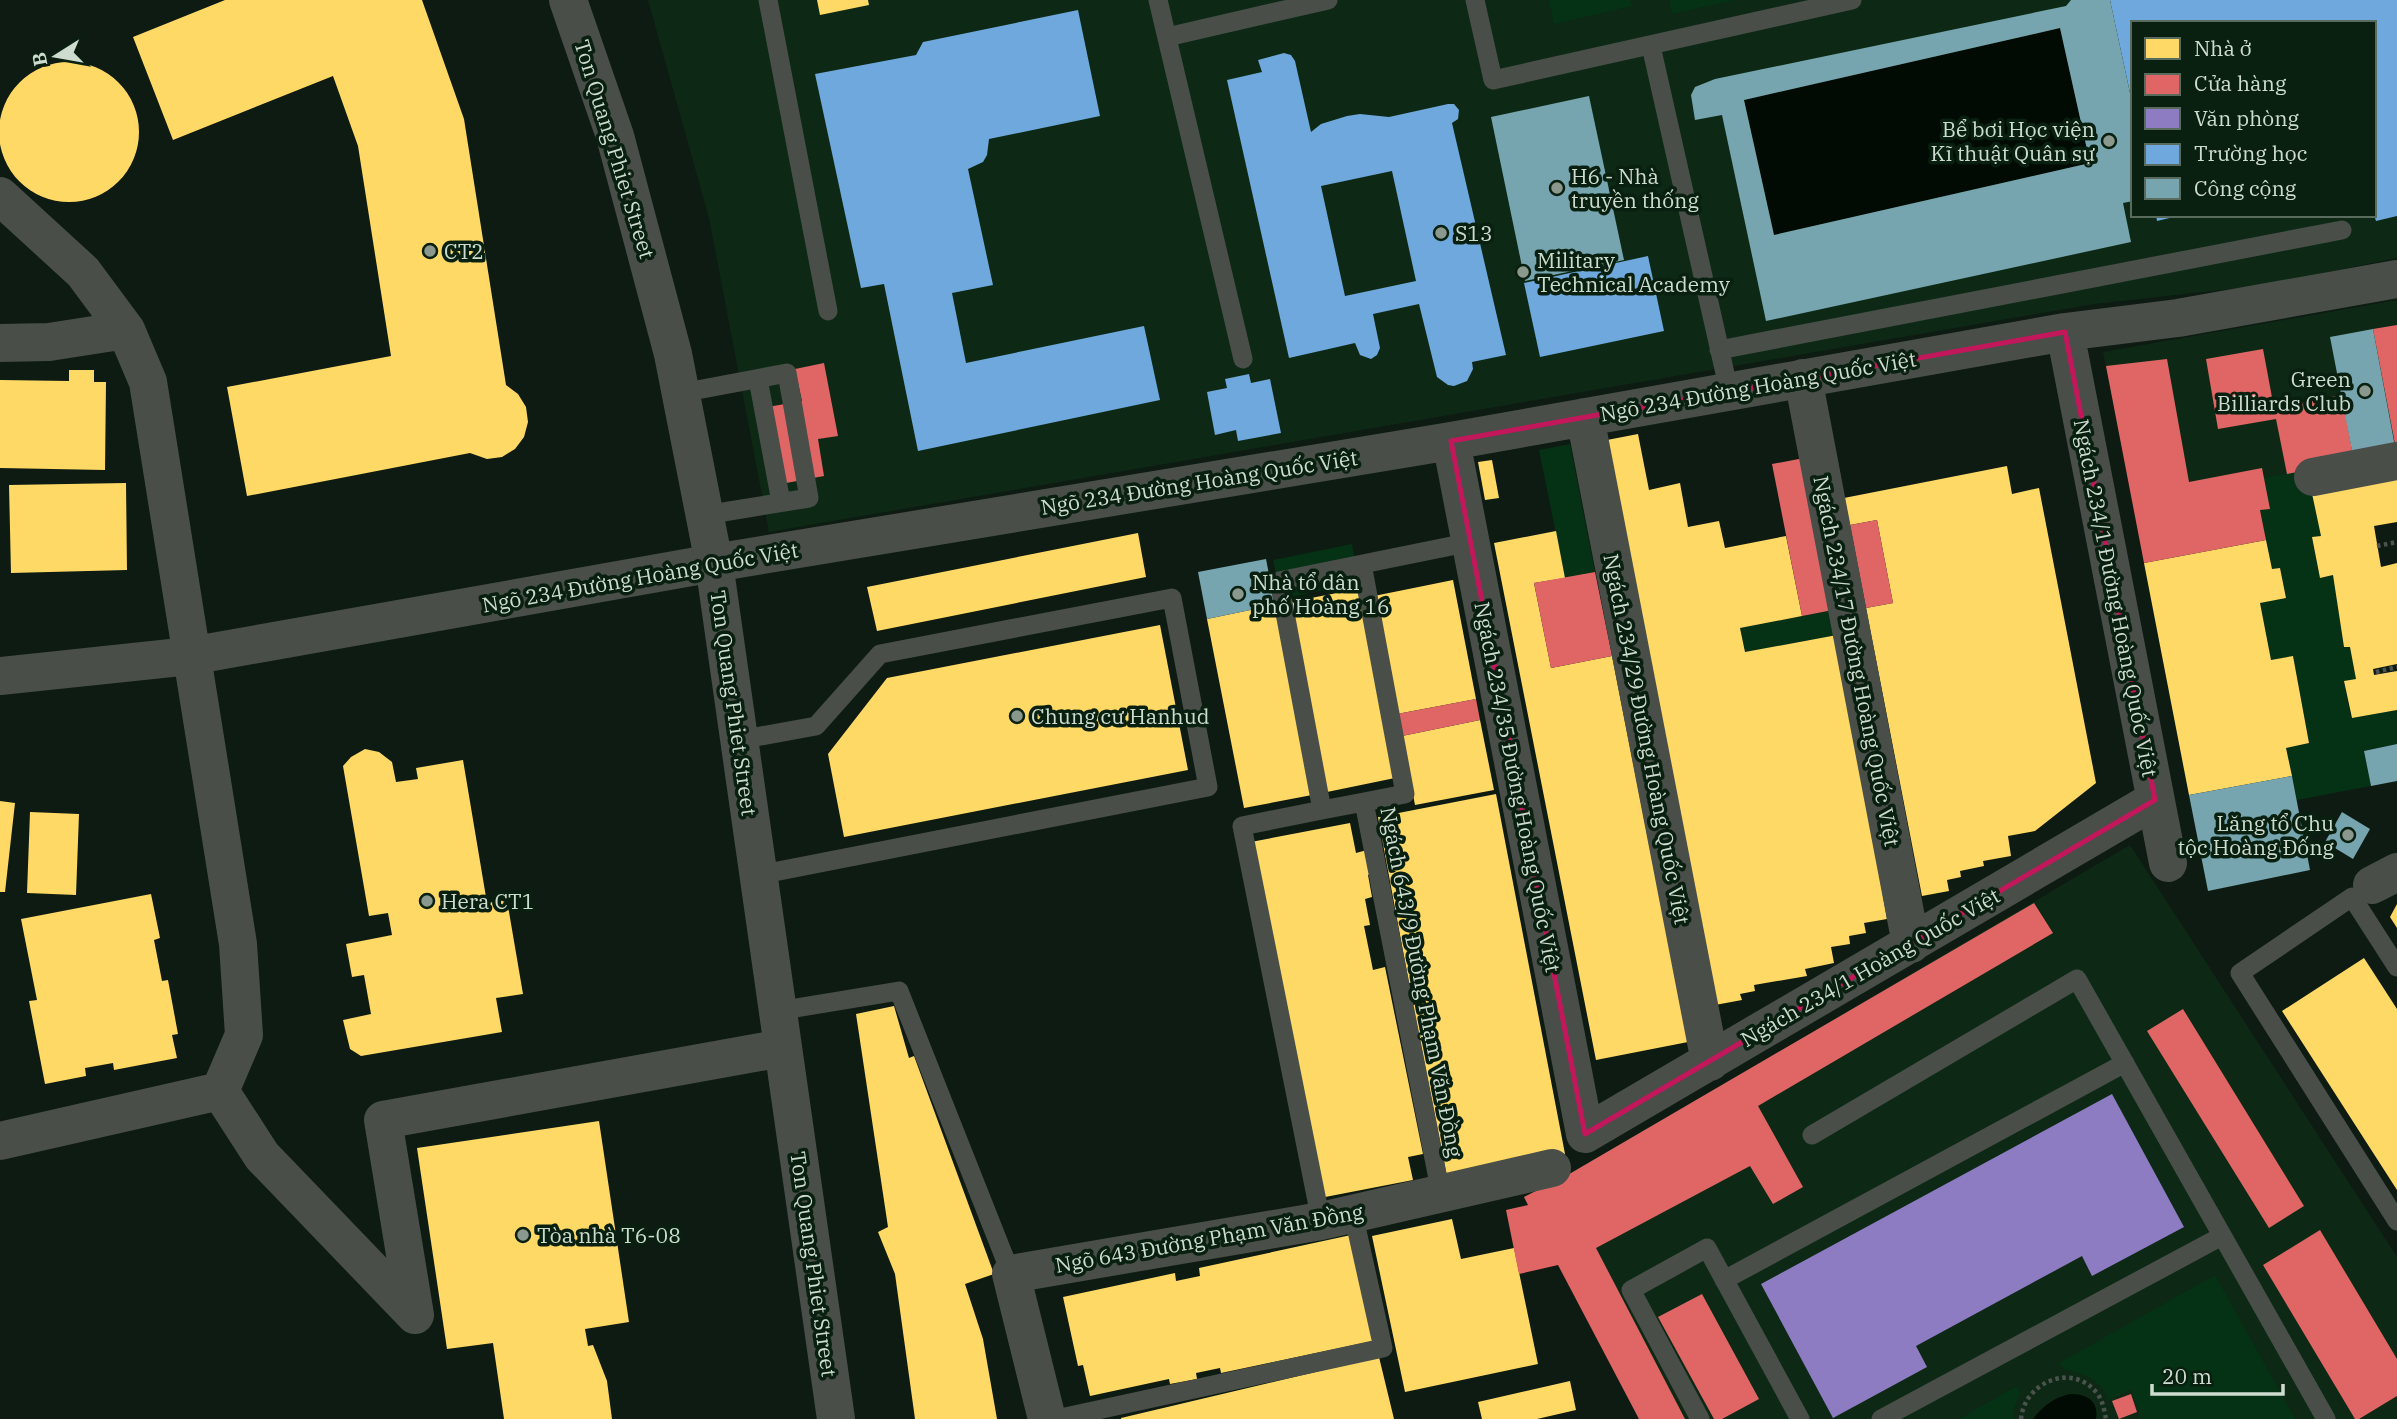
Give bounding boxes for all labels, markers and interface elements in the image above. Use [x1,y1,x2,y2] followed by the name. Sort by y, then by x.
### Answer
[21,21,91,91] north arrow
[2131,21,2376,217] legend
[2194,34,2252,62] text: Nhà ở
[568,36,662,262] street label: Ton Quang Phiet Street
[26,50,52,68] text: B
[2194,69,2287,97] text: Cửa hàng
[2194,104,2300,132] text: Văn phòng
[1931,115,2095,167] place label: Bể bơi Học viện Kĩ thuật Quân sự
[2101,133,2117,149] marker: Bể bơi Học viện Kĩ thuật Quân sự
[2194,139,2308,167] text: Trường học
[1571,162,1699,214] place label: H6 - Nhà truyền thống
[2194,174,2297,202] text: Công cộng
[1549,180,1565,196] marker: H6 - Nhà truyền thống
[1455,219,1493,247] place label: S13
[1433,225,1449,241] marker: S13
[444,237,484,265] place label: CT2
[422,243,438,259] marker: CT2
[1537,246,1731,298] place label: Military Technical Academy
[1515,264,1531,280] marker: Military Technical Academy
[1598,344,1918,428] street label: Ngõ 234 Đường Hoàng Quốc Việt
[2217,365,2351,417] place label: Green Billiards Club
[2357,383,2373,399] marker: Green Billiards Club
[2067,416,2165,780] street label: Ngách 234/1 Đường Hoàng Quốc Việt
[1039,443,1359,521] street label: Ngõ 234 Đường Hoàng Quốc Việt
[1807,473,1907,849] street label: Ngách 234/17 Đường Hoàng Quốc Việt
[480,535,800,619] street label: Ngõ 234 Đường Hoàng Quốc Việt
[1597,551,1697,927] street label: Ngách 234/29 Đường Hoàng Quốc Việt
[1252,568,1390,620] place label: Nhà tổ dân phố Hoàng 16
[1230,586,1246,602] marker: Nhà tổ dân phố Hoàng 16
[704,588,764,818] street label: Ton Quang Phiet Street
[1468,599,1568,975] street label: Ngách 234/35 Đường Hoàng Quốc Việt
[1031,702,1210,730] place label: Chung cư Hanhud
[1009,708,1025,724] marker: Chung cư Hanhud
[1374,804,1470,1160] street label: Ngách 643/9 Đường Phạm Văn Đồng
[2178,809,2335,861] place label: Lăng tổ Chu tộc Hoàng Đống
[2340,827,2356,843] marker: Lăng tổ Chu tộc Hoàng Đống
[1735,881,2005,1053] street label: Ngách 234/1 Hoàng Quốc Việt
[441,887,534,915] place label: Hera CT1
[419,893,435,909] marker: Hera CT1
[784,1149,844,1379] street label: Ton Quang Phiet Street
[1053,1197,1366,1279] street label: Ngõ 643 Đường Phạm Văn Đồng
[537,1221,681,1249] place label: Tòa nhà T6-08
[515,1227,531,1243] marker: Tòa nhà T6-08
[2152,1352,2283,1396] scale bar
[2162,1362,2212,1390] text: 20 m

